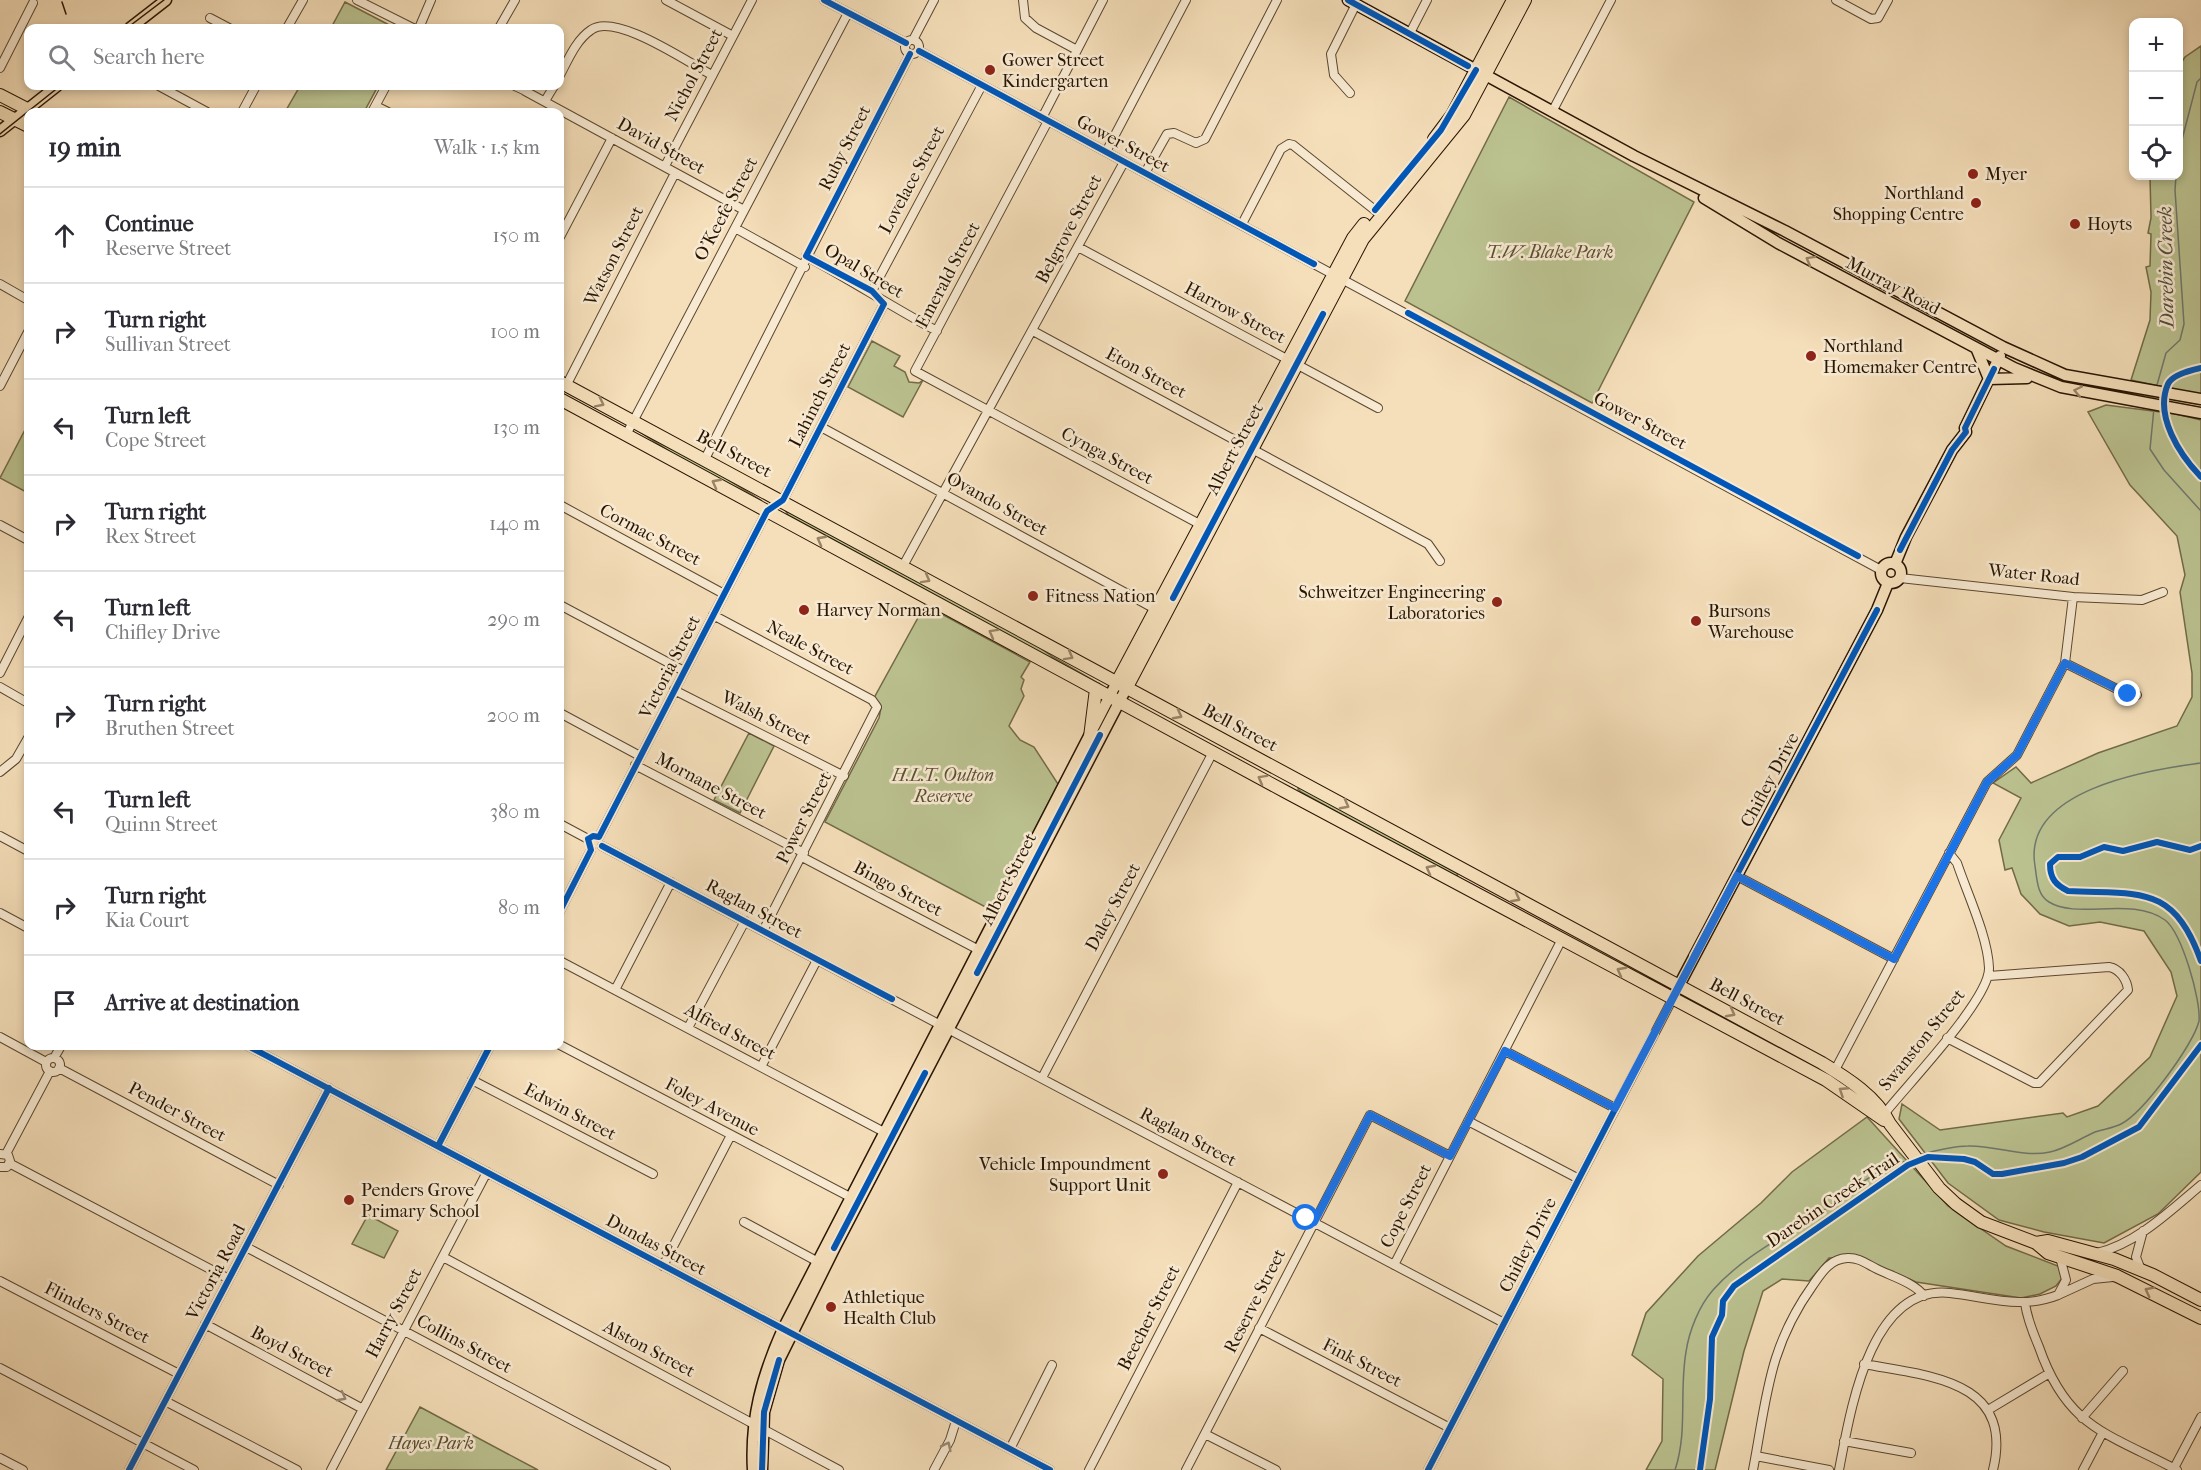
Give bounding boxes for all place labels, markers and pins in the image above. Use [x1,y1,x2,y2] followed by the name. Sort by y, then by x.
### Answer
[1002,50,1109,92] place label: Gower Street Kindergarten
[983,63,997,77] marker: Gower Street Kindergarten
[1985,164,2027,185] place label: Myer
[1966,167,1980,181] marker: Myer
[1833,183,1964,225] place label: Northland Shopping Centre
[1969,196,1983,210] marker: Northland Shopping Centre
[2087,214,2133,235] place label: Hoyts
[2068,217,2082,231] marker: Hoyts
[1823,336,1977,378] place label: Northland Homemaker Centre
[1804,349,1818,363] marker: Northland Homemaker Centre
[1298,582,1485,624] place label: Schweitzer Engineering Laboratories
[1045,586,1156,607] place label: Fitness Nation
[1026,589,1040,603] marker: Fitness Nation
[1490,595,1504,609] marker: Schweitzer Engineering Laboratories
[816,600,941,621] place label: Harvey Norman
[1707,601,1794,643] place label: Bursons Warehouse
[797,603,811,617] marker: Harvey Norman
[1689,614,1703,628] marker: Bursons Warehouse
[978,1154,1152,1196] place label: Vehicle Impoundment Support Unit
[1156,1167,1170,1181] marker: Vehicle Impoundment Support Unit
[361,1180,480,1222] place label: Penders Grove Primary School
[342,1193,356,1207] marker: Penders Grove Primary School
[842,1287,936,1329] place label: Athletique Health Club
[824,1300,838,1314] marker: Athletique Health Club

